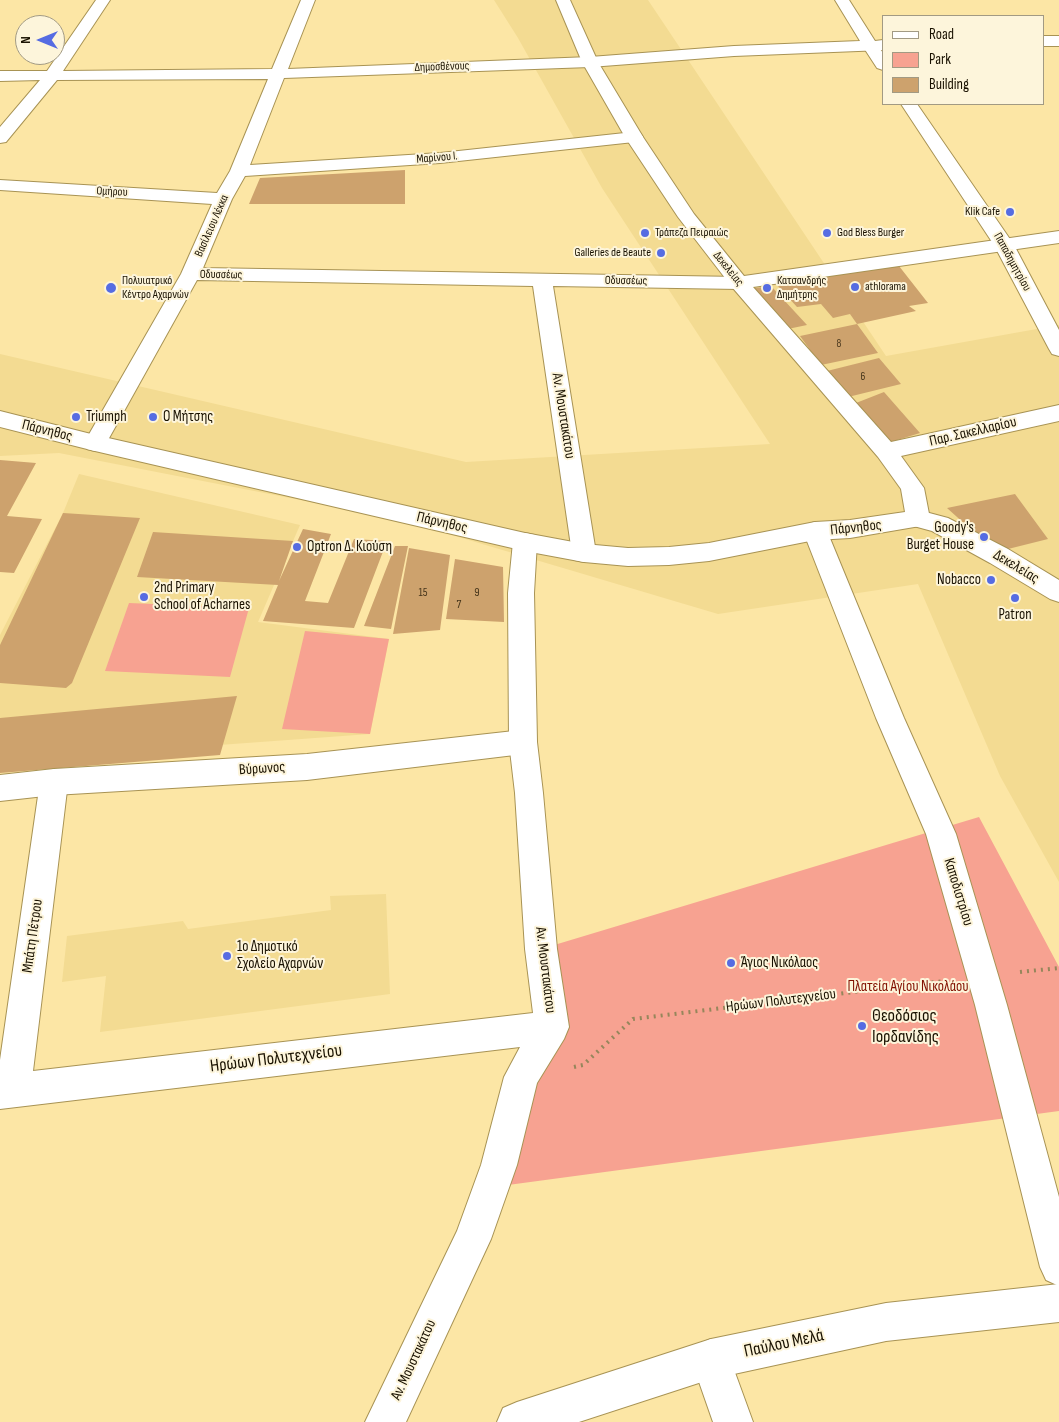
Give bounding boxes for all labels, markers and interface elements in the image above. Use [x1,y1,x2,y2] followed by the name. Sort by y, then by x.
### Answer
[15,15,65,65] north arrow
[882,15,1044,105] legend
[929,25,954,44] text: Road
[17,36,34,44] text: N
[929,50,951,69] text: Park
[414,59,470,75] street label: Δημοσθένους
[929,75,969,94] text: Building
[416,149,458,167] street label: Μαρίνου Ι.
[96,184,128,200] street label: Ομήρου
[192,193,232,259] street label: Βασίλειου Λέκκα
[965,205,1000,219] place label: Klik Cafe
[1004,206,1016,218] marker: Klik Cafe
[655,226,728,240] place label: Τράπεζα Πειραιώς
[837,226,904,240] place label: God Bless Burger
[639,227,651,239] marker: Τράπεζα Πειραιώς
[821,227,833,239] marker: God Bless Burger
[990,230,1034,294] street label: Παπαδημητρίου
[575,246,651,260] place label: Galleries de Beaute
[655,247,667,259] marker: Galleries de Beaute
[710,249,746,289] street label: Δεκελείας
[200,267,242,283] street label: Οδυσσέως
[605,273,647,289] street label: Οδυσσέως
[122,274,189,302] place label: Πολυιατρικό Κέντρο Αχαρνών
[777,274,826,302] place label: Κατσανδρής Δημήτρης
[865,280,906,294] place label: athlorama
[104,281,118,295] marker: Πολυιατρικό Κέντρο Αχαρνών
[849,281,861,293] marker: athlorama
[761,282,773,294] marker: Κατσανδρής Δημήτρης
[837,337,841,351] house number: 8
[861,370,865,384] house number: 6
[547,372,579,460] street label: Αν. Μουστακάτου
[86,408,127,426] place label: Triumph
[163,408,213,426] place label: Ο Μήτσης
[70,411,82,423] marker: Triumph
[147,411,159,423] marker: Ο Μήτσης
[928,413,1018,451] street label: Παρ. Σακελλαρίου
[20,416,74,446] street label: Πάρνηθος
[415,508,469,538] street label: Πάρνηθος
[830,516,882,540] street label: Πάρνηθος
[907,519,974,554] place label: Goody's Burget House
[978,531,990,543] marker: Goody's Burget House
[307,538,392,556] place label: Optron Δ. Κιούση
[291,541,303,553] marker: Optron Δ. Κιούση
[990,546,1042,588] street label: Δεκελείας
[937,571,981,589] place label: Nobacco
[985,574,997,586] marker: Nobacco
[154,579,250,614] place label: 2nd Primary School of Acharnes
[418,586,428,600] house number: 15
[474,586,480,600] house number: 9
[138,591,150,603] marker: 2nd Primary School of Acharnes
[1009,592,1021,604] marker: Patron
[457,598,461,612] house number: 7
[998,606,1032,624] place label: Patron
[238,758,286,780] street label: Βύρωνος
[939,856,977,928] street label: Καποδιστρίου
[19,898,47,974] street label: Μπάτη Πέτρου
[531,926,559,1014] street label: Αν. Μουστακάτου
[237,938,323,973] place label: 1ο Δημοτικό Σχολείο Αχαρνών
[221,950,233,962] marker: 1ο Δημοτικό Σχολείο Αχαρνών
[741,954,818,972] place label: Άγιος Νικόλαος
[725,957,737,969] marker: Άγιος Νικόλαος
[847,978,969,996] park label: Πλατεία Αγίου Νικολάου
[725,985,837,1017] street label: Ηρώων Πολυτεχνείου
[872,1005,939,1048] place label: Θεοδόσιος Ιορδανίδης
[856,1020,868,1032] marker: Θεοδόσιος Ιορδανίδης
[209,1040,343,1078] street label: Ηρώων Πολυτεχνείου
[388,1317,440,1403] street label: Αν. Μουστακάτου
[742,1325,826,1363] street label: Παύλου Μελά

